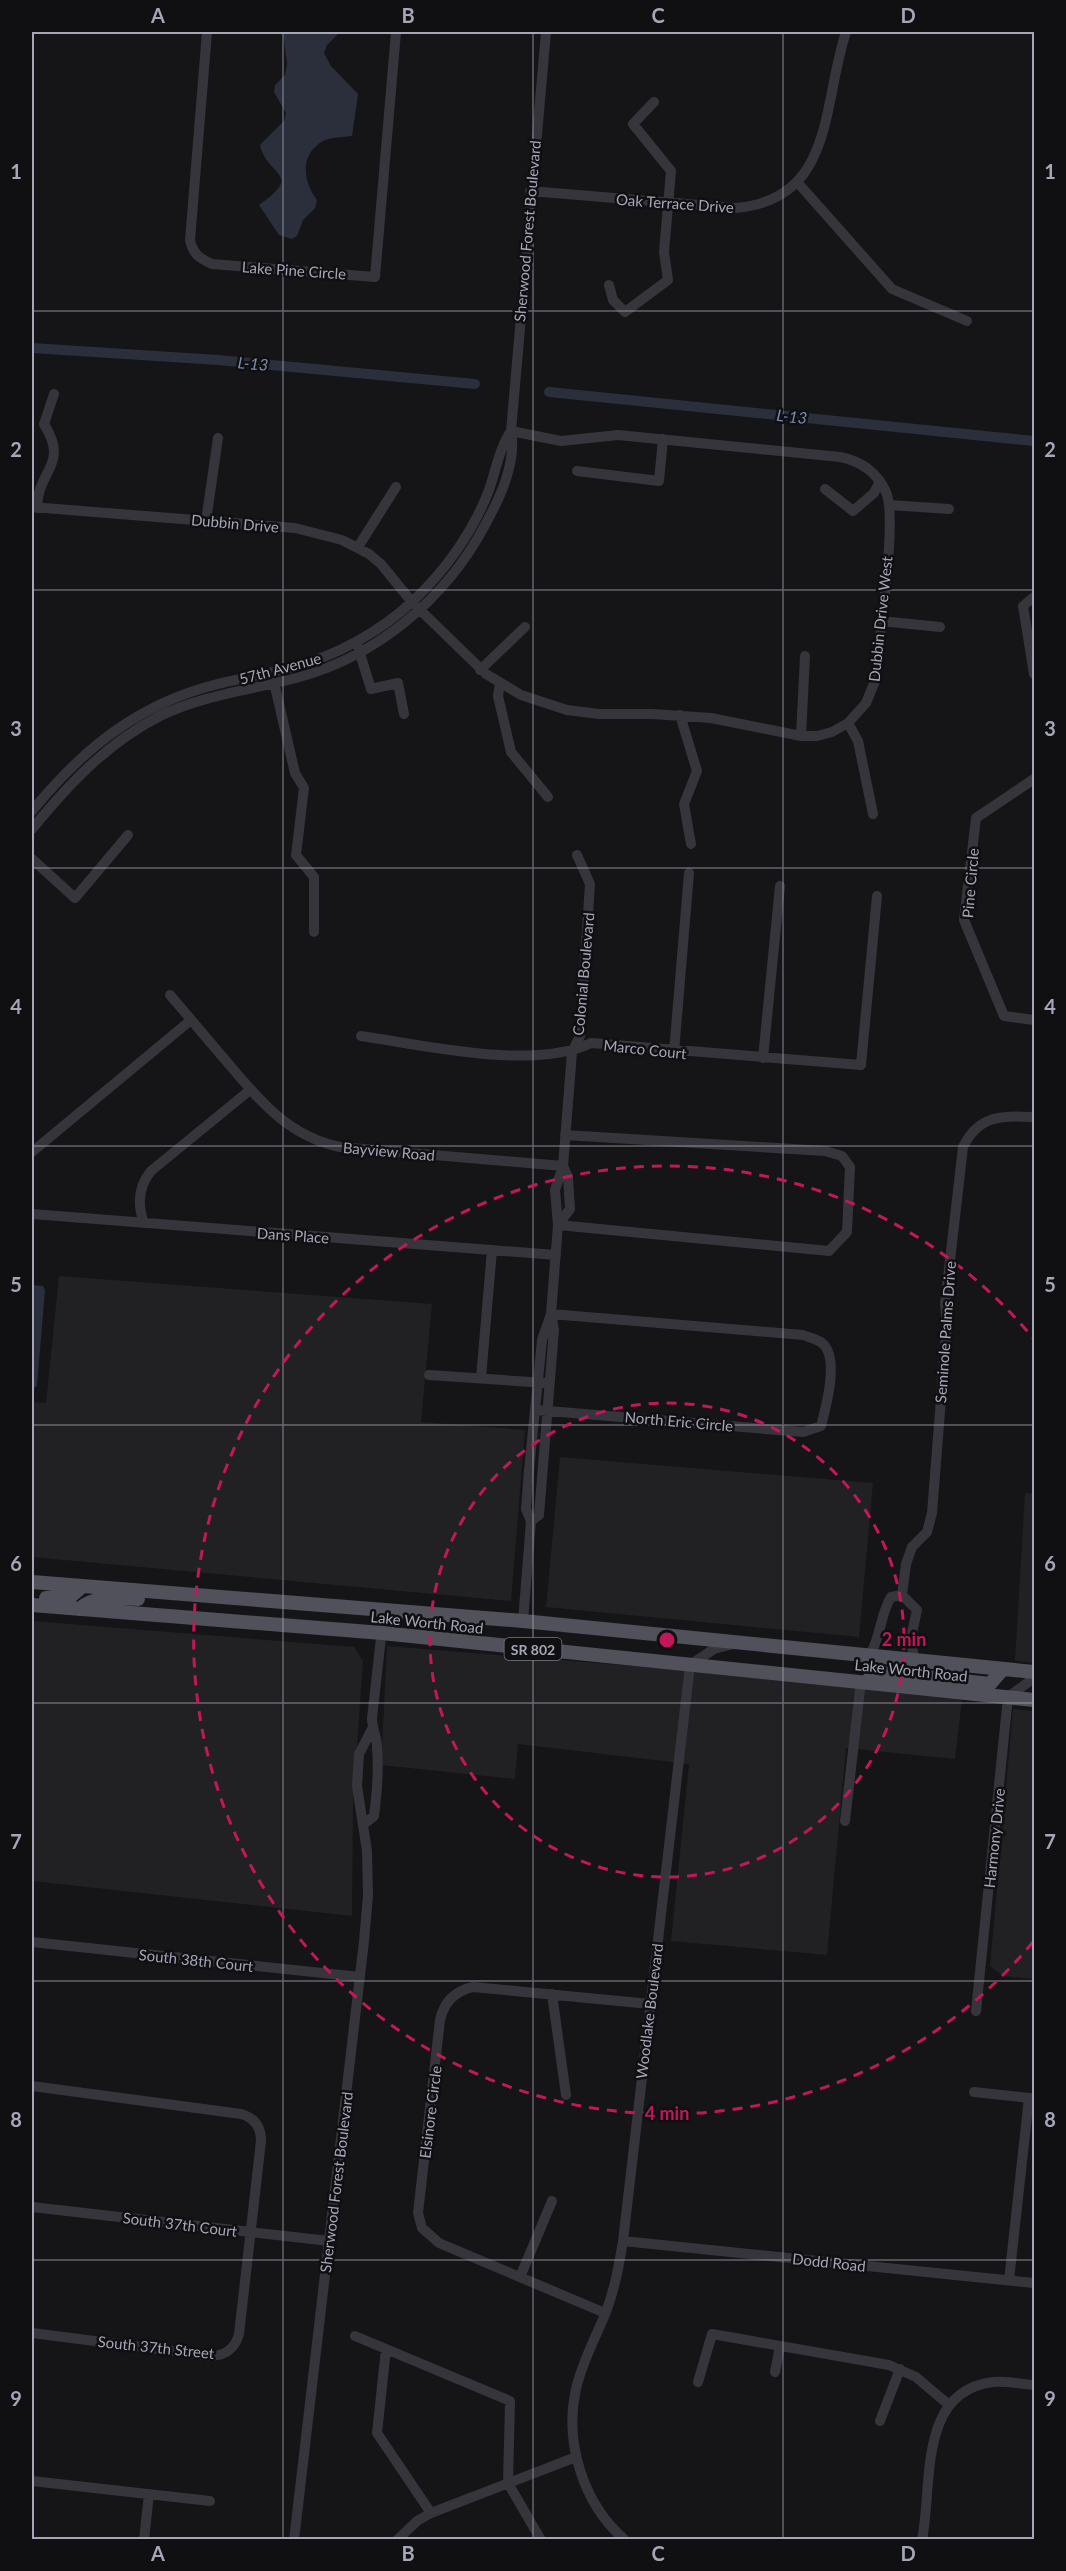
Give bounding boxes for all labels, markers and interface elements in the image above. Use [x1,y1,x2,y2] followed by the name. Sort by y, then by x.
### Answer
[150,3,165,27] text: A
[401,3,415,27] text: B
[651,3,665,27] text: C
[900,3,916,27] text: D
[510,139,544,323] street label: Sherwood Forest Boulevard
[10,159,22,183] text: 1
[1044,159,1056,183] text: 1
[616,190,735,216] street label: Oak Terrace Drive
[241,257,347,283] street label: Lake Pine Circle
[237,352,269,374] water label: L-13
[776,405,808,427] water label: L-13
[10,437,22,461] text: 2
[1044,437,1056,461] text: 2
[190,510,280,536] street label: Dubbin Drive
[864,555,896,683] street label: Dubbin Drive West
[237,648,323,688] street label: 57th Avenue
[10,716,22,740] text: 3
[1044,716,1056,740] text: 3
[958,847,982,919] street label: Pine Circle
[569,912,597,1036] street label: Colonial Boulevard
[10,994,22,1018] text: 4
[1044,994,1056,1018] text: 4
[603,1036,688,1062] street label: Marco Court
[342,1138,436,1164] street label: Bayview Road
[256,1224,330,1247] street label: Dans Place
[931,1260,959,1404] street label: Seminole Palms Drive
[10,1272,22,1296] text: 5
[1044,1272,1056,1296] text: 5
[624,1407,734,1435] street label: North Eric Circle
[10,1551,22,1575] text: 6
[1044,1551,1056,1575] text: 6
[370,1607,484,1637] street label: Lake Worth Road
[882,1628,926,1650] text: 2 min
[657,1630,677,1650] centre of rings
[504,1638,562,1660] road number: SR 802
[854,1655,968,1685] street label: Lake Worth Road
[980,1787,1008,1889] street label: Harmony Drive
[10,1829,22,1853] text: 7
[1044,1829,1056,1853] text: 7
[632,1942,666,2080] street label: Woodlake Boulevard
[138,1945,255,1975] street label: South 38th Court
[415,2064,445,2159] street label: Elsinore Circle
[316,2091,356,2273] street label: Sherwood Forest Boulevard
[645,2102,689,2124] text: 4 min
[10,2107,22,2131] text: 8
[1044,2107,1056,2131] text: 8
[122,2208,239,2240] street label: South 37th Court
[791,2249,867,2275] street label: Dodd Road
[97,2332,216,2362] street label: South 37th Street
[10,2386,22,2410] text: 9
[1044,2386,1056,2410] text: 9
[150,2541,165,2565] text: A
[401,2541,415,2565] text: B
[651,2541,665,2565] text: C
[900,2541,916,2565] text: D

